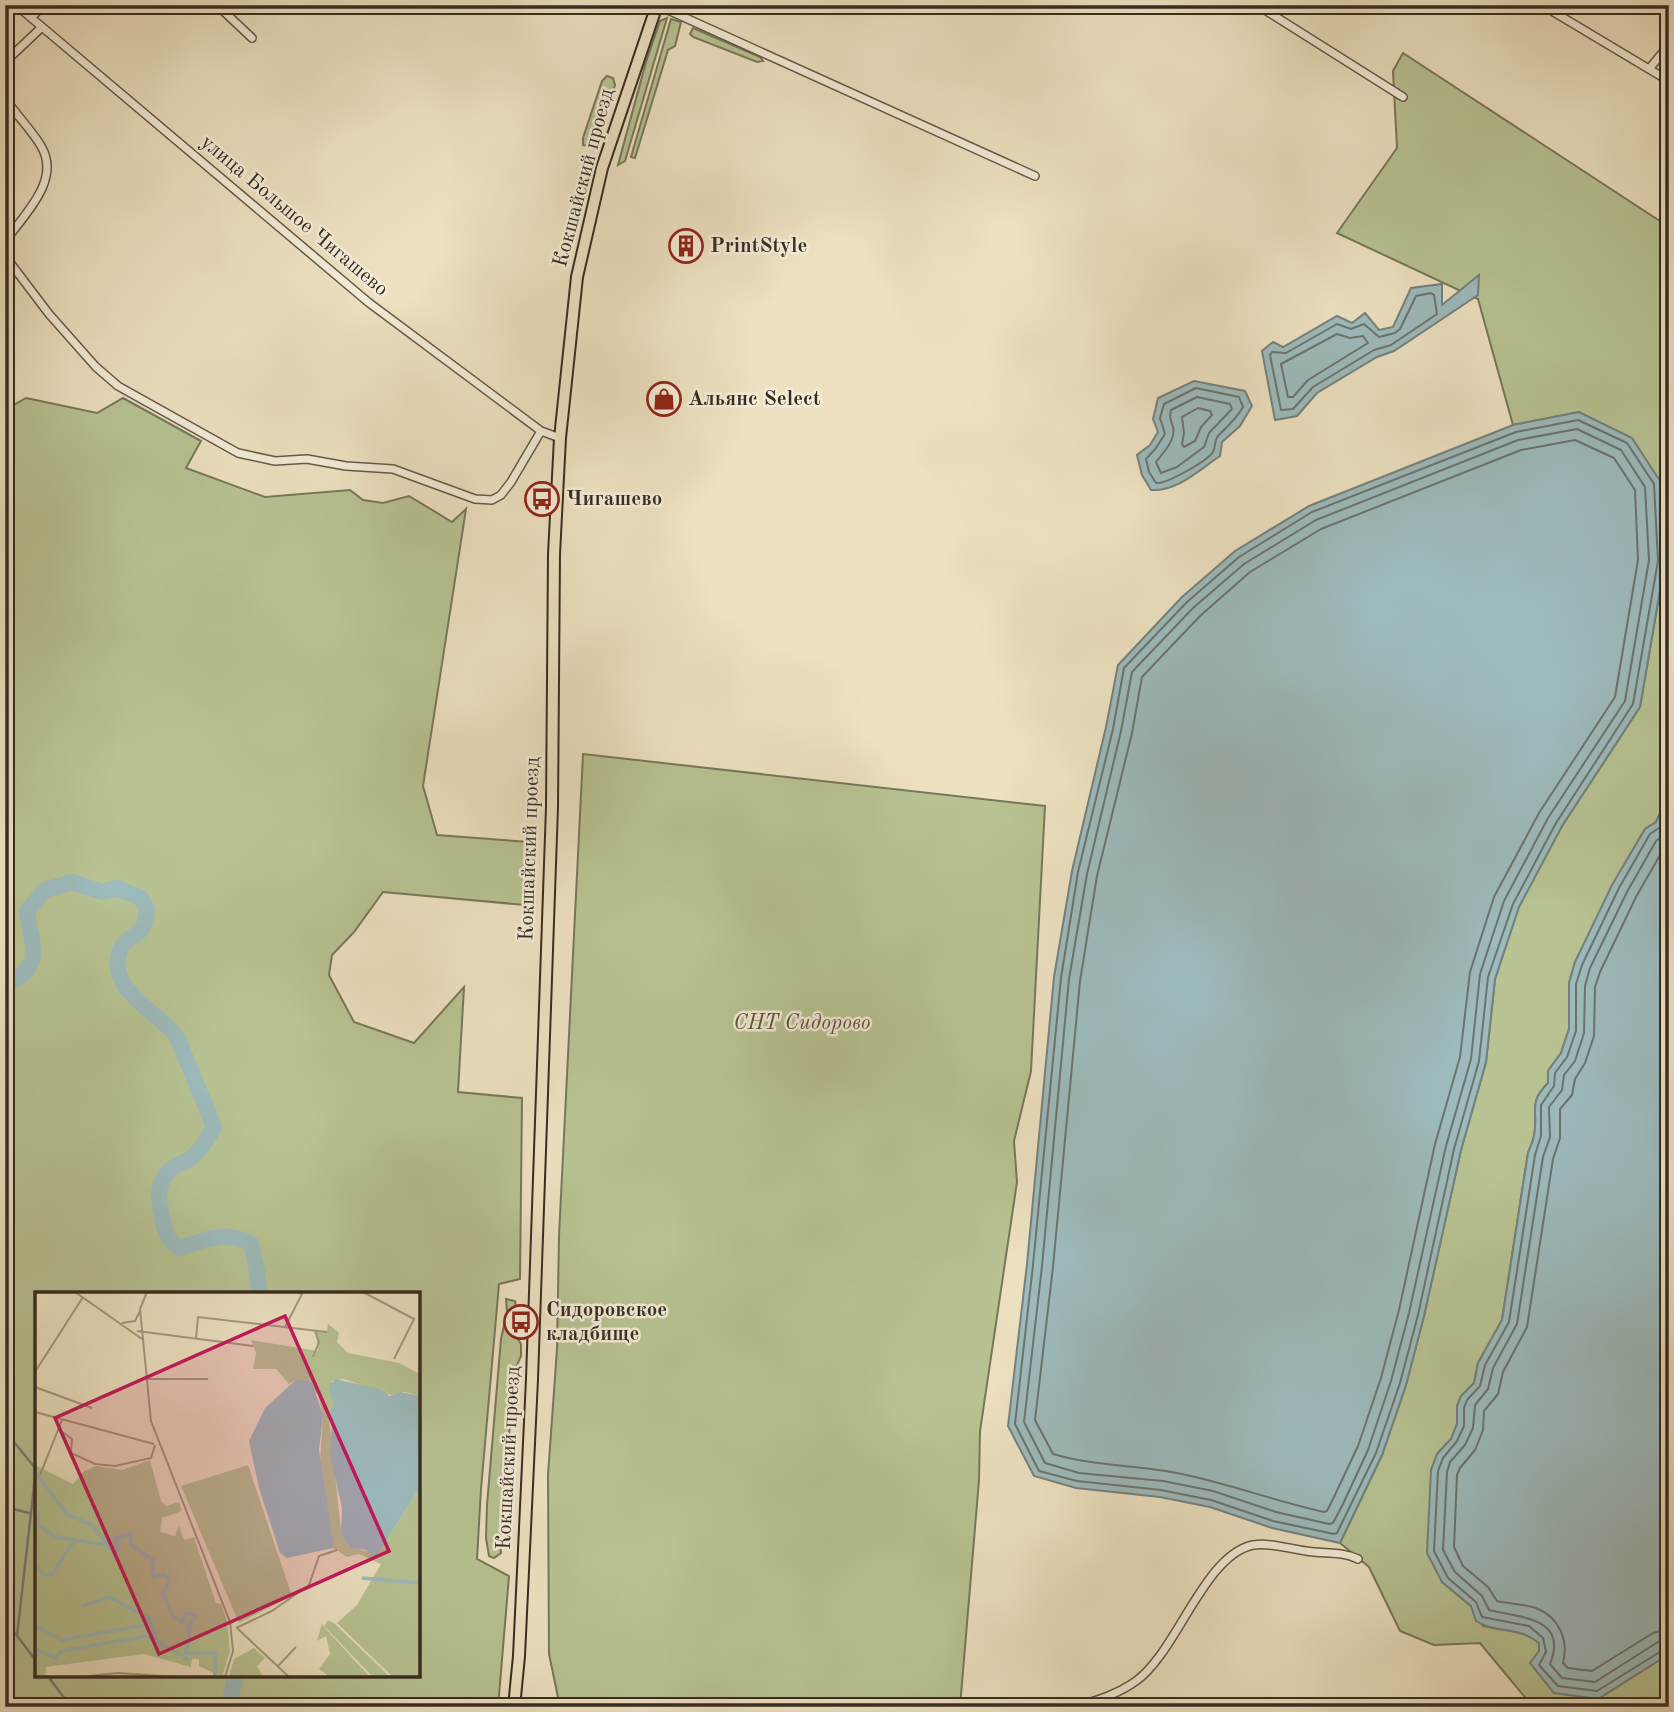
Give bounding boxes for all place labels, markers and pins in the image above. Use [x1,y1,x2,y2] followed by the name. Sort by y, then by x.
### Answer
[667,227,705,265] building icon: PrintStyle
[710,236,807,257] place label: PrintStyle
[645,380,683,418] shop icon: Альянс Select
[688,389,821,410] place label: Альянс Select
[523,480,561,518] bus stop icon: Чигашево
[566,489,662,510] place label: Чигашево
[546,1300,667,1345] place label: Сидоровское кладбище
[502,1303,540,1341] bus stop icon: Сидоровское кладбище

